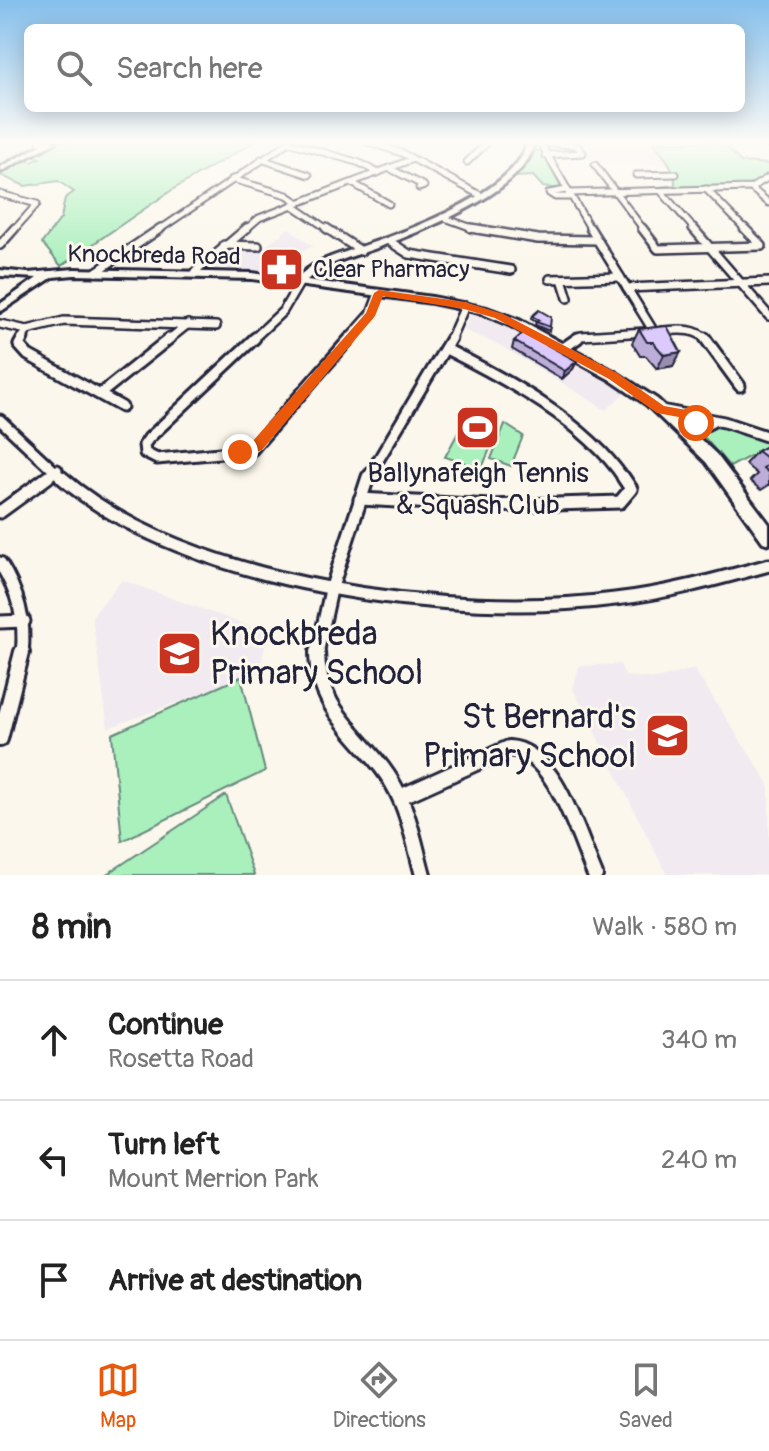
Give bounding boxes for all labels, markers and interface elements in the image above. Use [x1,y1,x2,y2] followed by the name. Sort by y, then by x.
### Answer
[24,24,745,112] search box
[52,46,96,90] icon: search
[116,50,263,87] text: Search here
[67,239,241,272] street label: Knockbreda Road
[258,245,306,293] pharmacy icon: Clear Pharmacy
[313,255,469,284] place label: Clear Pharmacy
[454,404,502,452] sports icon: Ballynafeigh Tennis & Squash Club
[678,405,714,441] route start
[222,434,258,470] route end
[367,456,589,523] place label: Ballynafeigh Tennis & Squash Club
[210,613,423,695] place label: Knockbreda Primary School
[155,629,203,677] school or university icon: Knockbreda Primary School
[423,696,636,778] place label: St Bernard's Primary School
[643,712,691,760] school or university icon: St Bernard's Primary School
[32,906,112,949] text: 8 min
[592,911,737,943] text: Walk · 580 m
[108,1006,223,1043] text: Continue
[32,1018,76,1062] icon: ahead
[661,1024,737,1056] text: 340 m
[108,1043,254,1075] text: Rosetta Road
[108,1126,219,1163] text: Turn left
[32,1138,76,1182] icon: left
[661,1144,737,1176] text: 240 m
[108,1163,319,1195] text: Mount Merrion Park
[32,1258,76,1302] icon: arrive
[108,1262,362,1299] text: Arrive at destination
[96,1358,140,1434] tab: Map
[333,1358,426,1434] tab: Directions
[618,1358,673,1434] tab: Saved

